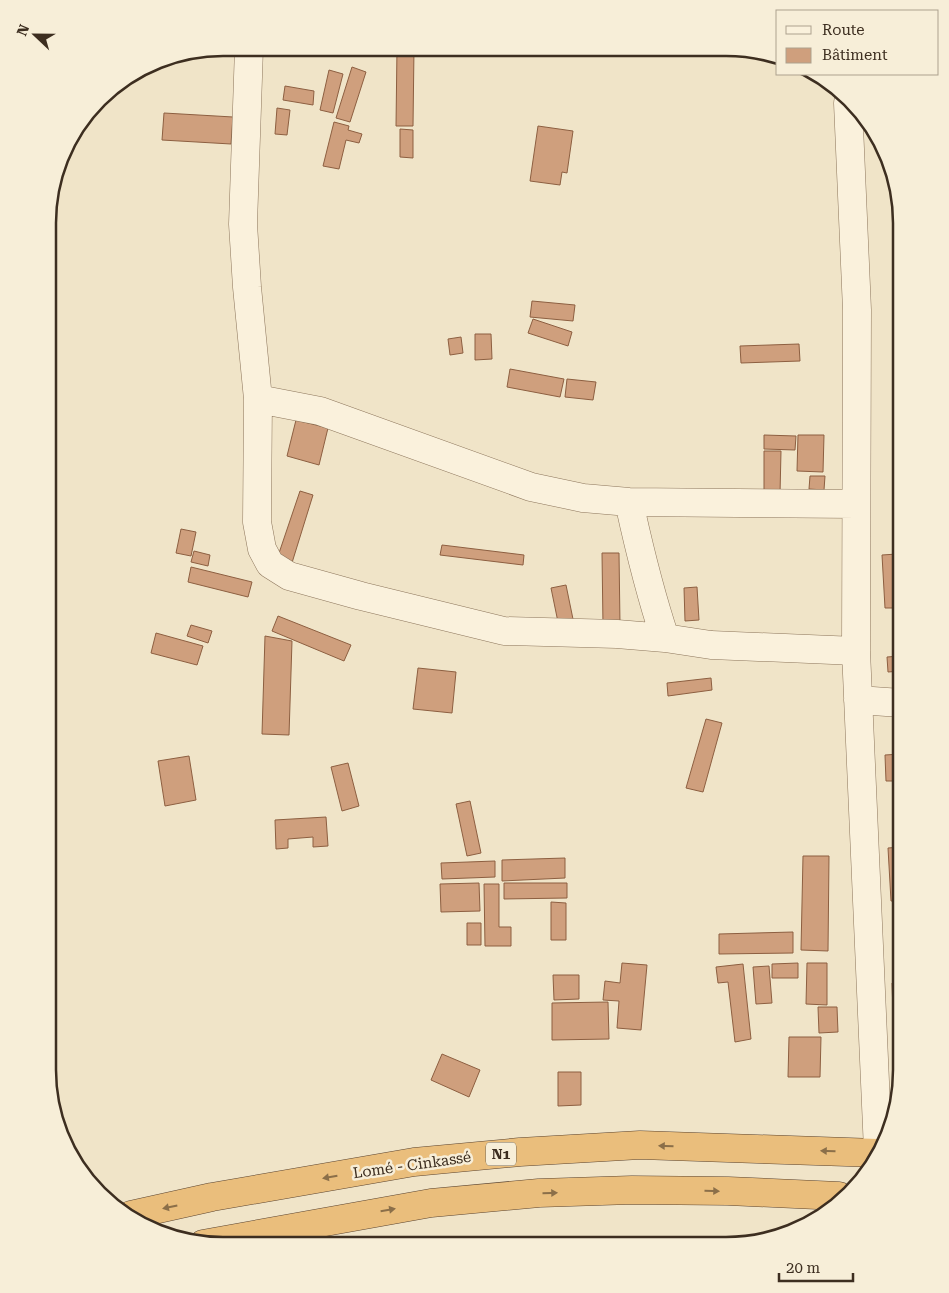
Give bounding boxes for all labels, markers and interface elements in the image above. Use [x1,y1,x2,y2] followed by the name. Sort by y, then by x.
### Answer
[10,10,60,60] north arrow
[776,10,939,75] legend
[822,21,864,39] text: Route
[14,22,32,38] text: N
[822,46,888,64] text: Bâtiment
[486,1142,516,1166] road number: N1
[657,1142,673,1150] one-way arrow
[820,1147,836,1155] one-way arrow
[352,1148,472,1182] street label: Lomé - Cinkassé
[322,1173,338,1181] one-way arrow
[705,1187,721,1195] one-way arrow
[542,1188,558,1196] one-way arrow
[163,1203,178,1211] one-way arrow
[381,1206,397,1214] one-way arrow
[779,1250,853,1282] scale bar
[786,1259,821,1277] text: 20 m

